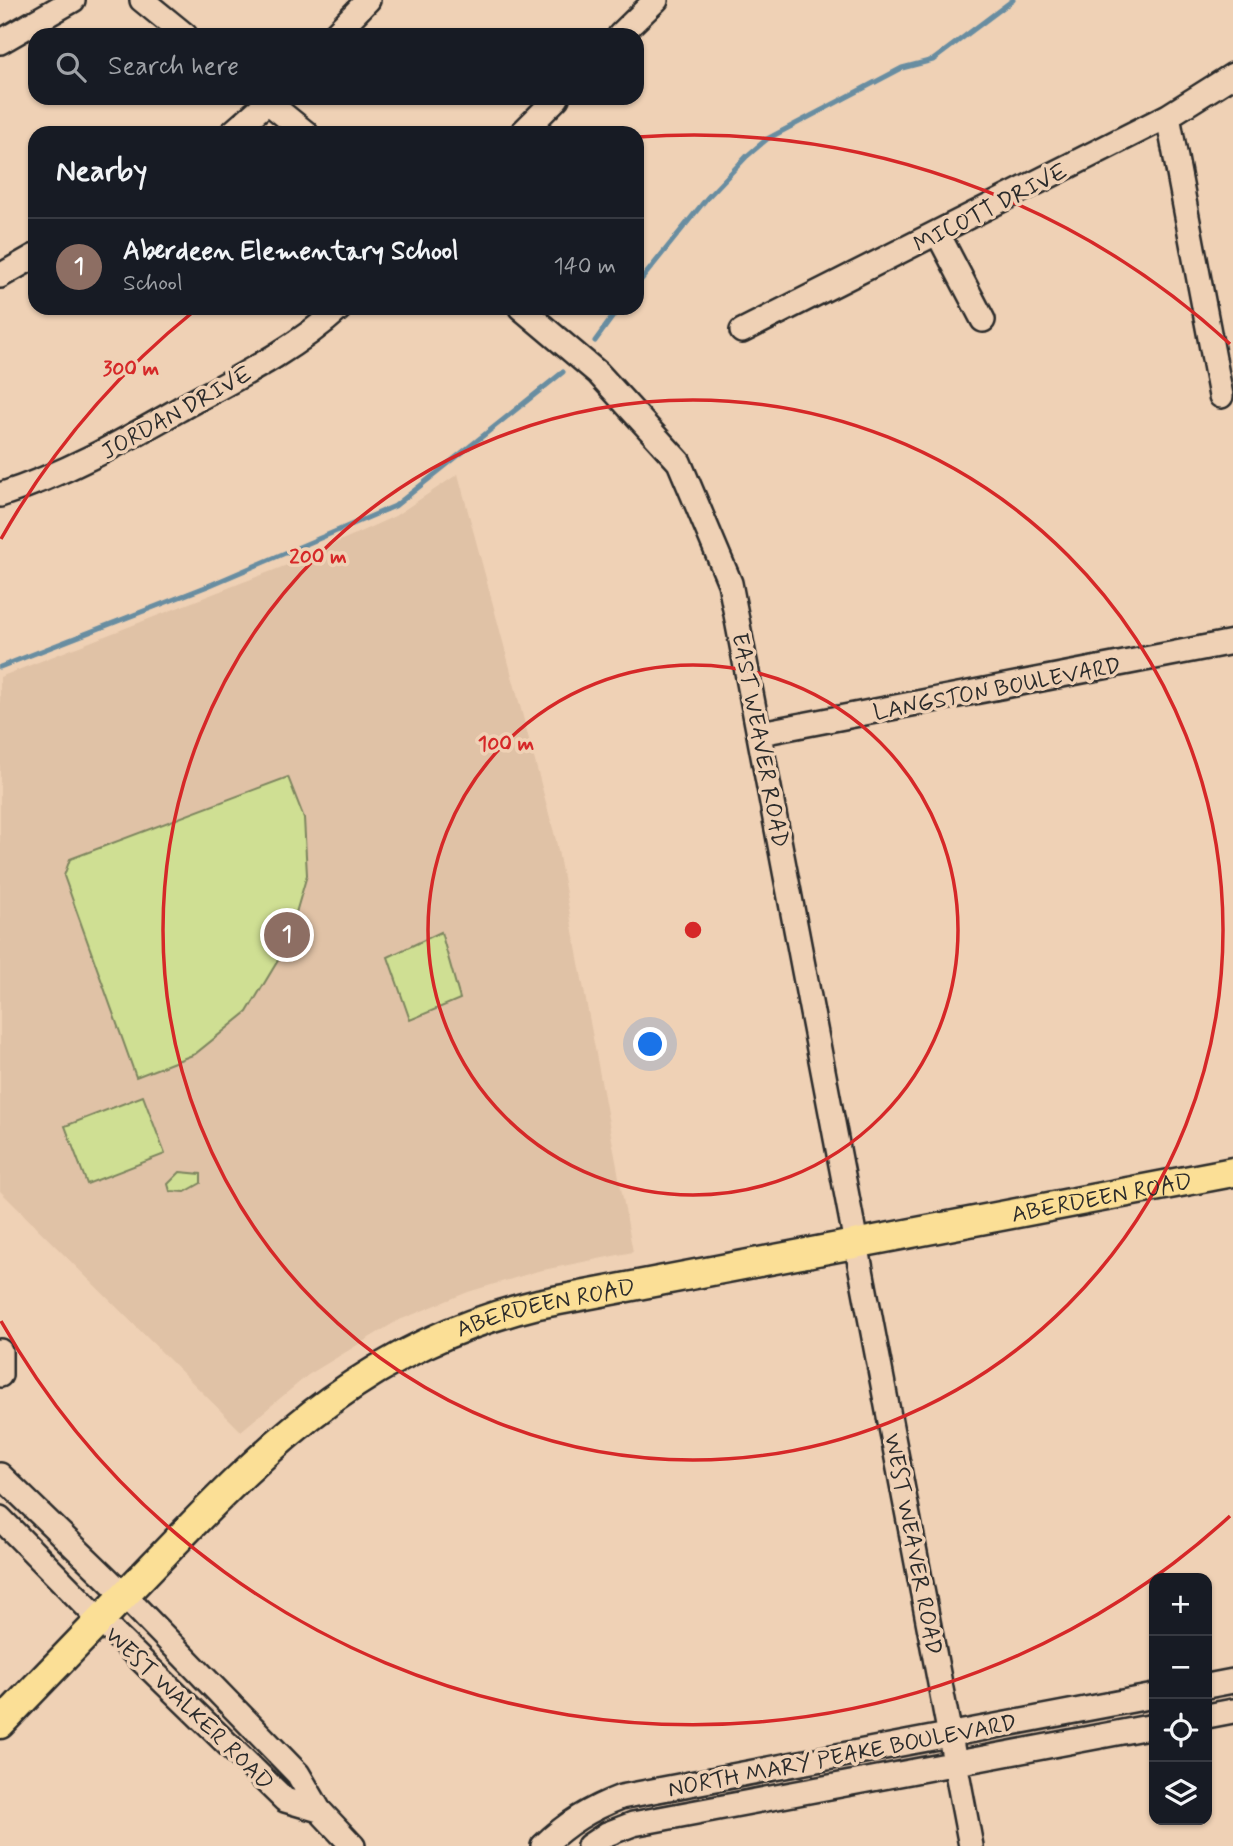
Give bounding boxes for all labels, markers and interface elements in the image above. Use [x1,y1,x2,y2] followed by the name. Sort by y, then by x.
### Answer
[28,28,644,105] search box
[52,48,90,86] icon: search
[108,50,239,84] text: Search here
[56,152,147,191] text: Nearby
[909,157,1073,260] street label: MICOTT DRIVE
[123,235,458,269] text: Aberdeen Elementary School
[74,252,84,282] text: 1
[553,252,616,282] text: 140 m
[123,269,183,299] text: School
[103,355,160,383] text: 300 m
[96,360,258,468] street label: JORDAN DRIVE
[289,543,347,571] text: 200 m
[724,631,795,850] street label: EAST WEAVER ROAD
[871,651,1124,729] street label: LANGSTON BOULEVARD
[478,730,534,758] text: 100 m
[264,909,310,961] pin: 1
[681,918,705,942] centre of rings
[633,1027,667,1061] your location
[1009,1167,1195,1231] street label: ABERDEEN ROAD
[452,1273,638,1346] street label: ABERDEEN ROAD
[876,1431,948,1658] street label: WEST WEAVER ROAD
[1149,1573,1212,1825] map controls
[1149,1573,1212,1636] button: +
[98,1621,279,1798] street label: WEST WALKER ROAD
[1149,1636,1212,1699] button: −
[1149,1699,1212,1762] button: locate
[665,1708,1019,1806] street label: NORTH MARY PEAKE BOULEVARD
[1149,1762,1212,1825] button: layers

